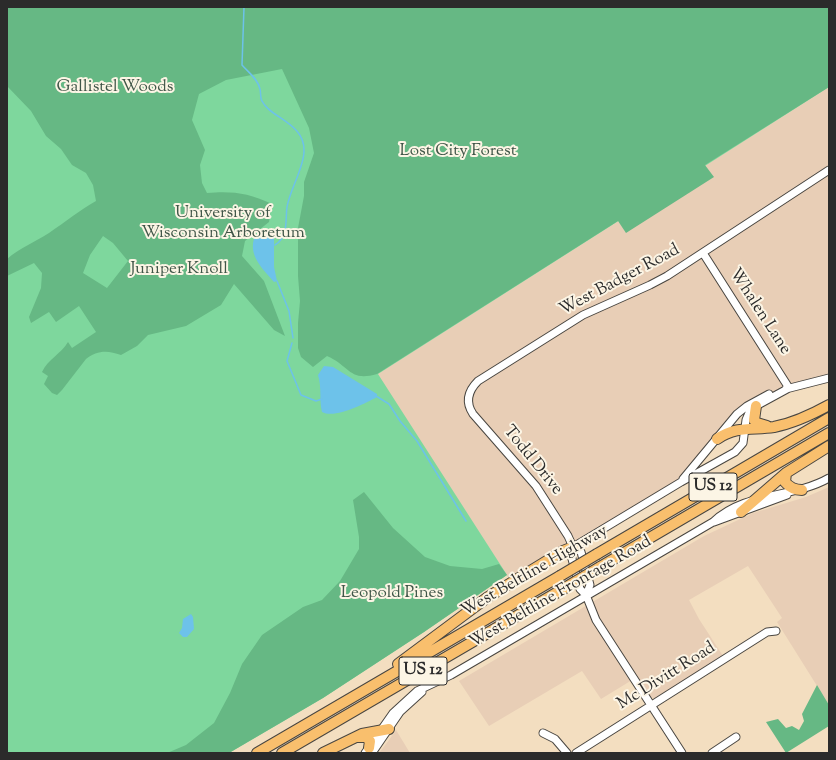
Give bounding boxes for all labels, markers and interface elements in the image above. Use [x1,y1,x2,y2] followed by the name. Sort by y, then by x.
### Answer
[57,78,173,98] park label: Gallistel Woods
[399,142,517,162] park label: Lost City Forest
[141,204,305,244] park label: University of Wisconsin Arboretum
[556,241,684,321] street label: West Badger Road
[130,260,228,280] park label: Juniper Knoll
[724,265,794,359] street label: Whalen Lane
[498,422,566,500] street label: Todd Drive
[689,473,737,501] road number: US 12
[458,522,612,622] street label: West Beltline Highway
[466,532,656,654] street label: West Beltline Frontage Road
[341,584,443,604] park label: Leopold Pines
[614,639,720,715] street label: Mc Divitt Road
[399,657,447,685] road number: US 12

